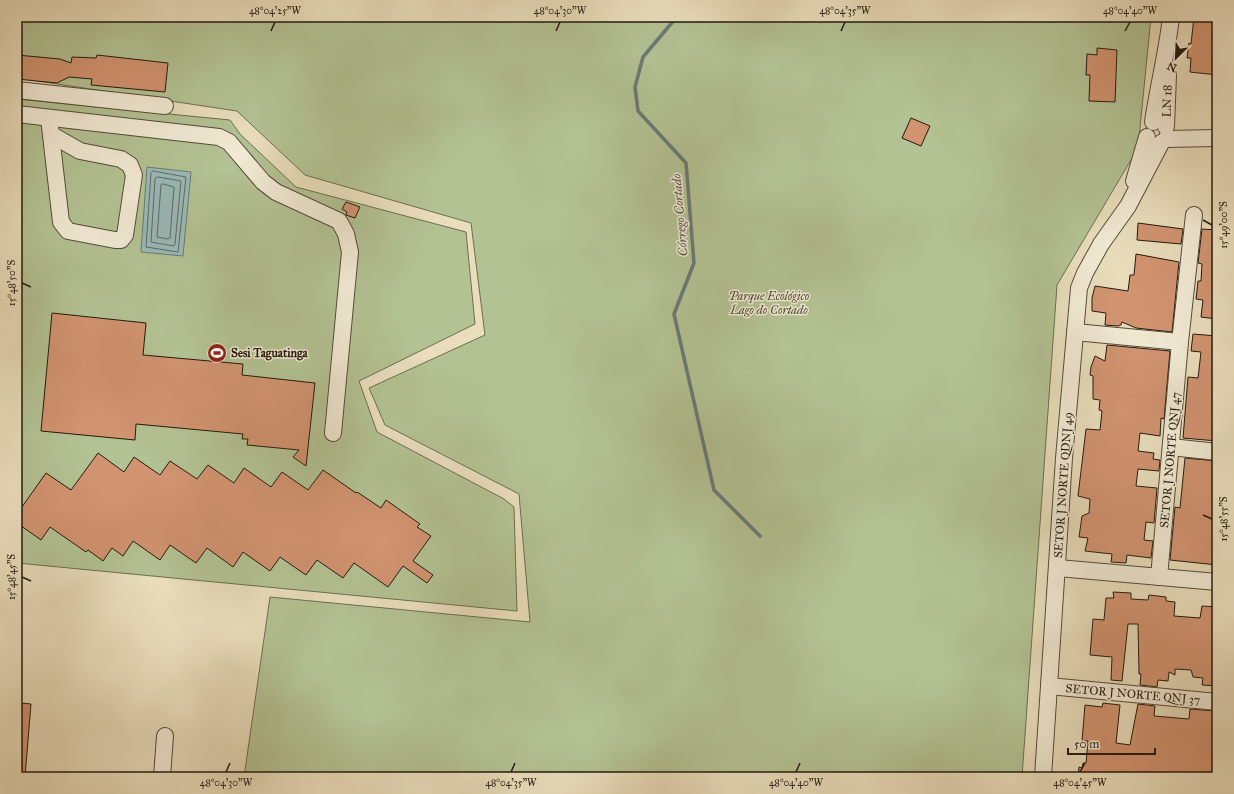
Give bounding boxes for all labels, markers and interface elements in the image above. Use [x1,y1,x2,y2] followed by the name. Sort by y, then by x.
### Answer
[249,5,302,17] text: 48°04'25"W
[534,5,587,17] text: 48°04'30"W
[819,5,871,17] text: 48°04'35"W
[1103,5,1157,17] text: 48°04'40"W
[1156,38,1196,78] north arrow
[1165,59,1179,75] text: N
[1159,84,1175,118] street label: LN 18
[668,173,692,257] water label: Córrego Cortado
[1218,201,1230,249] text: 15°49'00"S
[6,260,18,306] text: 15°48'50"S
[729,289,810,317] park label: Parque Ecológico Lago do Cortado
[206,342,228,364] sports icon: Sesi Taguatinga
[231,346,309,361] place label: Sesi Taguatinga
[1157,391,1184,529] street label: SETOR J NORTE QNJ 47
[1051,412,1076,559] street label: SETOR J NORTE QDNJ 49
[1218,496,1230,542] text: 15°48'55"S
[6,554,18,600] text: 15°48'45"S
[1065,681,1201,708] street label: SETOR J NORTE QNJ 37
[1068,730,1155,756] scale bar
[1074,737,1099,751] text: 50 m
[200,777,253,789] text: 48°04'30"W
[485,777,537,789] text: 48°04'35"W
[769,777,823,789] text: 48°04'40"W
[1054,777,1107,789] text: 48°04'45"W

